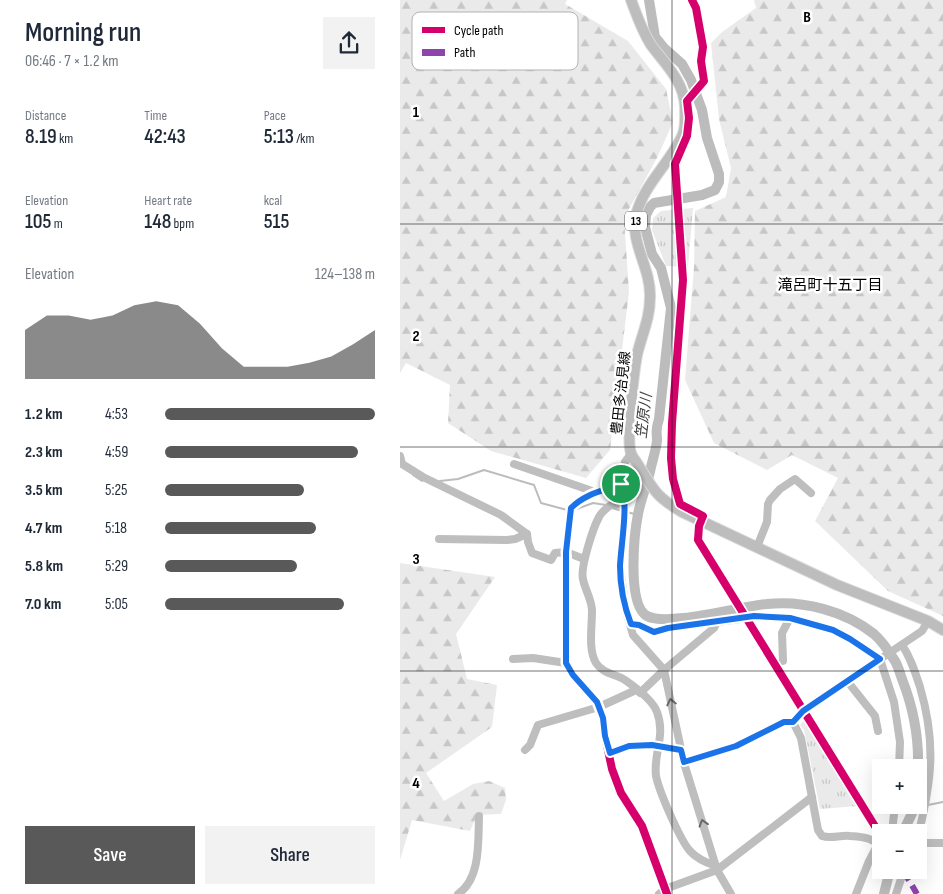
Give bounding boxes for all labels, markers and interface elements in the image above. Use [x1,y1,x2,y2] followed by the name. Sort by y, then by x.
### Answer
[803,8,811,27] text: B
[412,12,578,70] legend
[25,16,141,49] text: Morning run
[323,17,375,69] button: share
[454,22,504,39] text: Cycle path
[454,44,475,61] text: Path
[25,52,119,71] text: 06:46 · 7 × 1.2 km
[413,103,420,122] text: 1
[25,107,66,124] text: Distance
[144,107,167,124] text: Time
[264,107,286,124] text: Pace
[25,124,57,149] text: 8.19
[144,124,186,149] text: 42:43
[264,124,294,149] text: 5:13
[57,130,73,147] text: km
[294,130,314,147] text: /km
[25,192,68,209] text: Elevation
[144,192,192,209] text: Heart rate
[264,192,282,209] text: kcal
[25,209,51,234] text: 105
[144,209,171,234] text: 148
[264,209,289,234] text: 515
[625,212,647,230] road number: 13
[51,215,63,232] text: m
[171,215,194,232] text: bpm
[25,265,74,284] text: Elevation
[315,265,375,284] text: 124–138 m
[777,276,883,295] district label: 滝呂町十五丁目
[412,327,420,346] text: 2
[608,350,634,436] street label: 豊田多治見線
[632,391,656,439] water label: 笠原川
[25,405,63,424] text: 1.2 km
[105,405,128,424] text: 4:53
[25,443,63,462] text: 2.3 km
[105,443,128,462] text: 4:59
[600,463,642,505] pin
[607,470,635,498] icon: arrive
[25,481,63,500] text: 3.5 km
[105,481,127,500] text: 5:25
[25,519,62,538] text: 4.7 km
[105,519,127,538] text: 5:18
[412,550,420,569] text: 3
[25,557,63,576] text: 5.8 km
[105,557,128,576] text: 5:29
[25,595,61,614] text: 7.0 km
[105,595,128,614] text: 5:05
[666,698,677,707] one-way arrow
[872,759,927,879] map controls
[872,759,927,814] button: +
[412,774,420,793] text: 4
[699,819,709,827] one-way arrow
[872,824,927,879] button: −
[25,826,195,884] button: Save
[205,826,375,884] button: Share

